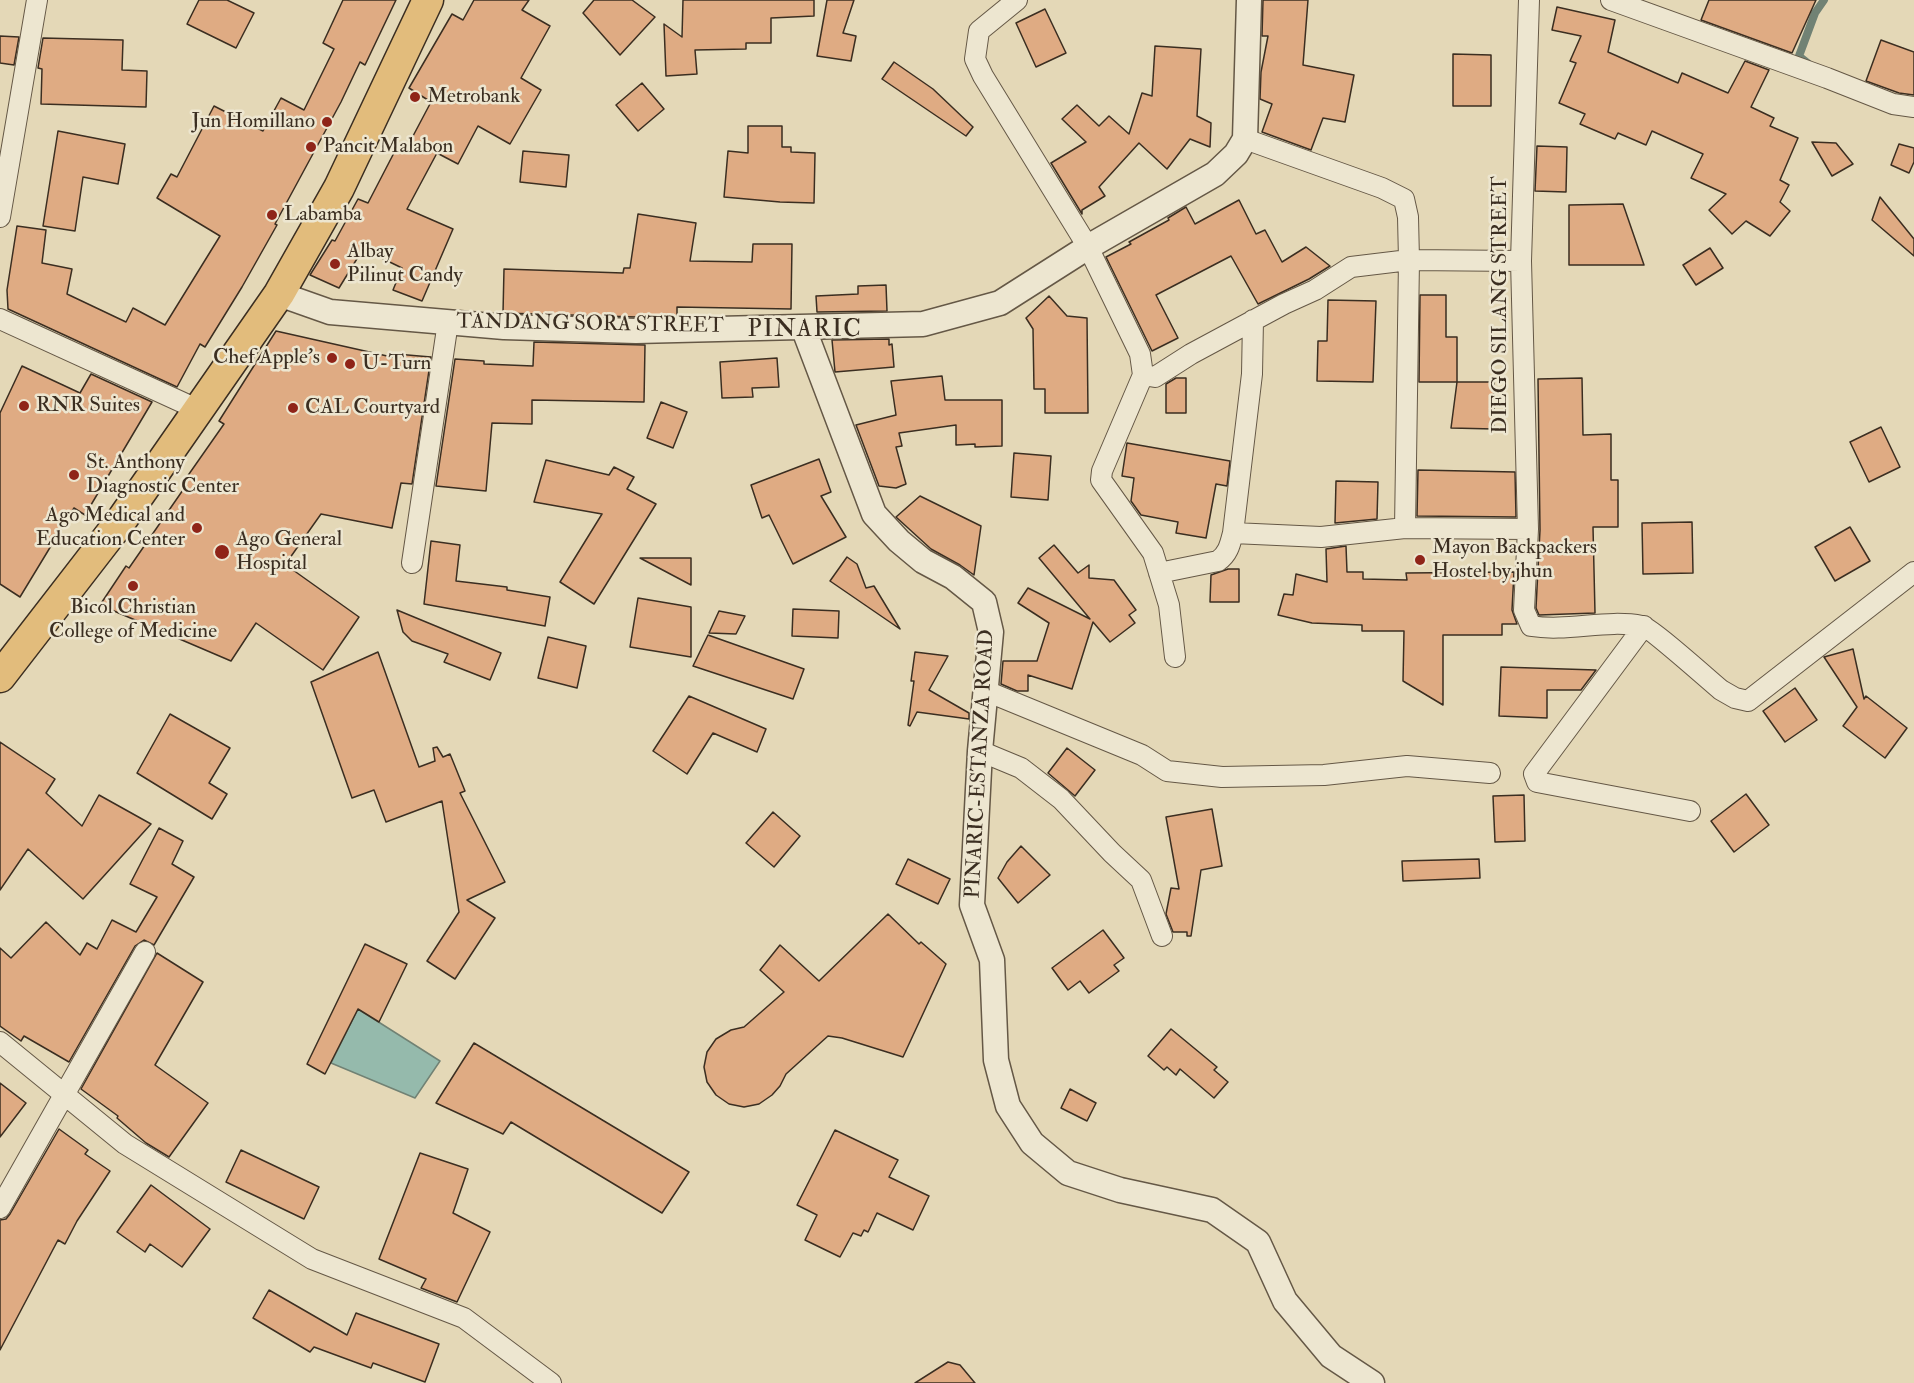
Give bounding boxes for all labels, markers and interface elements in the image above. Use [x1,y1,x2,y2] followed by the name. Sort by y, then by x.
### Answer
[427,84,520,110] place label: Metrobank
[408,90,422,104] marker: Metrobank
[192,109,315,135] place label: Jun Homillano
[320,115,334,129] marker: Jun Homillano
[323,134,453,160] place label: Pancit Malabon
[304,140,318,154] marker: Pancit Malabon
[1488,176,1514,434] street label: DIEGO SILANG STREET
[284,202,362,228] place label: Labamba
[265,208,279,222] marker: Labamba
[347,239,463,289] place label: Albay Pilinut Candy
[328,257,342,271] marker: Albay Pilinut Candy
[456,310,724,340] street label: TANDANG SORA STREET
[748,317,862,345] district label: PINARIC
[213,345,320,371] place label: Chef Apple's
[325,351,339,365] marker: Chef Apple's
[362,351,431,377] place label: U-Turn
[343,357,357,371] marker: U-Turn
[36,393,140,419] place label: RNR Suites
[305,395,440,421] place label: CAL Courtyard
[17,399,31,413] marker: RNR Suites
[286,401,300,415] marker: CAL Courtyard
[86,450,239,500] place label: St. Anthony Diagnostic Center
[67,468,81,482] marker: St. Anthony Diagnostic Center
[36,503,185,553] place label: Ago Medical and Education Center
[190,521,204,535] marker: Ago Medical and Education Center
[236,527,342,577] place label: Ago General Hospital
[1432,535,1597,585] place label: Mayon Backpackers Hostel by jhun
[213,543,231,561] marker: Ago General Hospital
[1413,553,1427,567] marker: Mayon Backpackers Hostel by jhun
[126,579,140,593] marker: Bicol Christian College of Medicine
[49,595,217,645] place label: Bicol Christian College of Medicine
[961,629,1001,899] street label: PINARIC-ESTANZA ROAD

